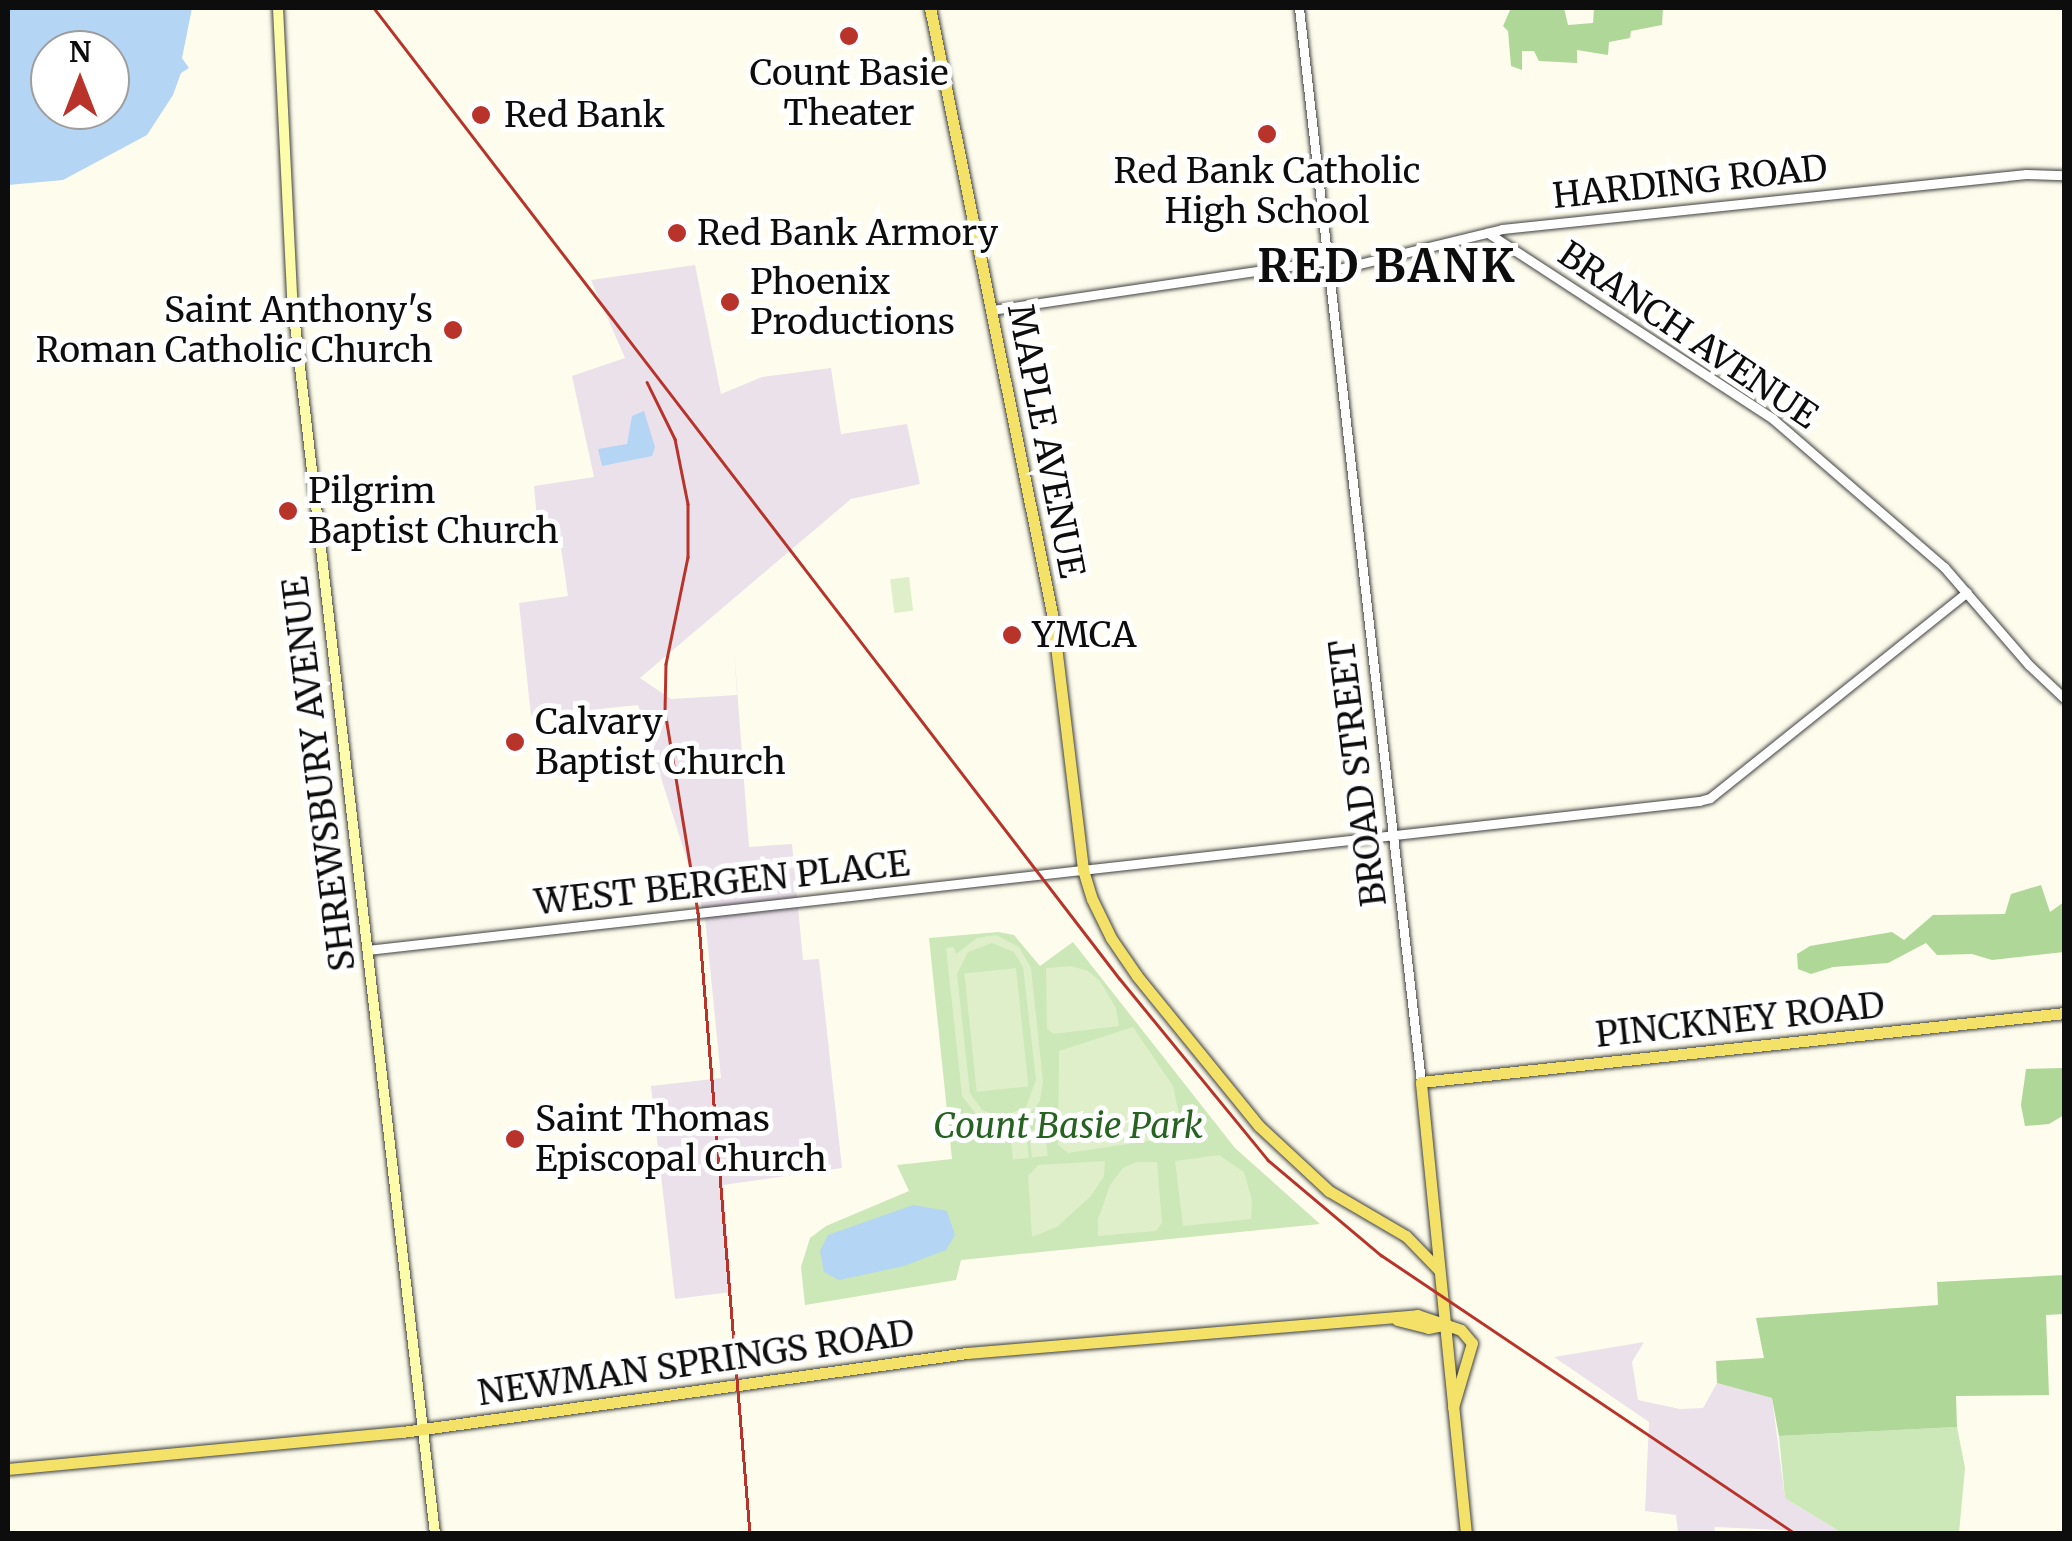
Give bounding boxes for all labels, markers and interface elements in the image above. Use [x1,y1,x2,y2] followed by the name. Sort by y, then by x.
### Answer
[838,25,860,47] marker: Count Basie Theater
[30,30,130,130] north arrow
[69,34,91,70] text: N
[750,52,948,134] place label: Count Basie Theater
[504,94,665,136] place label: Red Bank
[468,102,494,128] marker: Red Bank
[1256,123,1278,145] marker: Red Bank Catholic High School
[1551,147,1829,217] street label: HARDING ROAD
[1114,150,1420,232] place label: Red Bank Catholic High School
[697,212,998,254] place label: Red Bank Armory
[666,222,688,244] marker: Red Bank Armory
[1551,233,1825,437] street label: BRANCH AVENUE
[1257,240,1517,294] district label: RED BANK
[750,261,955,343] place label: Phoenix Productions
[35,289,433,371] place label: Saint Anthony's Roman Catholic Church
[719,291,741,313] marker: Phoenix Productions
[999,301,1093,581] street label: MAPLE AVENUE
[442,319,464,341] marker: Saint Anthony's Roman Catholic Church
[308,470,559,552] place label: Pilgrim Baptist Church
[277,500,299,522] marker: Pilgrim Baptist Church
[274,574,364,974] street label: SHREWSBURY AVENUE
[1032,614,1136,656] place label: YMCA
[1001,624,1023,646] marker: YMCA
[1321,637,1395,909] street label: BROAD STREET
[535,701,786,783] place label: Calvary Baptist Church
[504,731,526,753] marker: Calvary Baptist Church
[533,842,911,924] street label: WEST BERGEN PLACE
[1593,984,1887,1056] street label: PINCKNEY ROAD
[535,1098,827,1180] place label: Saint Thomas Episcopal Church
[933,1105,1203,1147] park label: Count Basie Park
[504,1128,526,1150] marker: Saint Thomas Episcopal Church
[475,1312,917,1414] street label: NEWMAN SPRINGS ROAD

